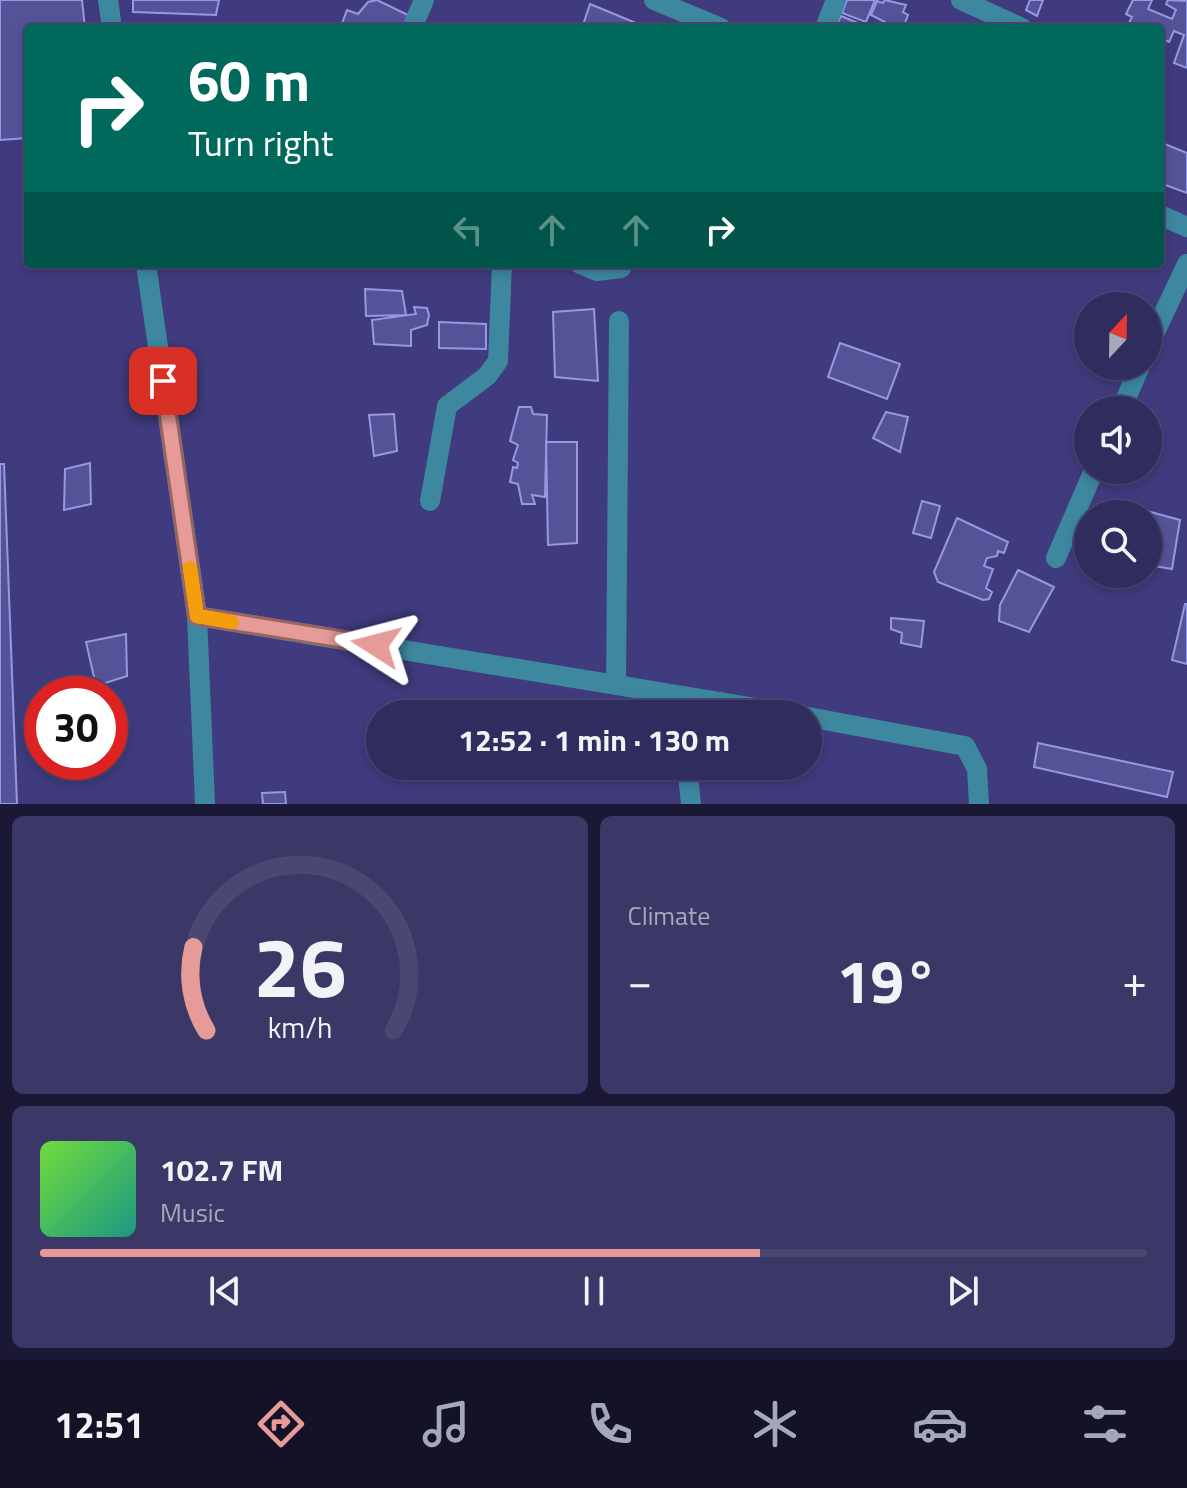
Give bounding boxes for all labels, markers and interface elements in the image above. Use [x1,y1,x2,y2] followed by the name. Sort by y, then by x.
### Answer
[188,38,310,123] text: 60 m
[56,56,160,160] icon: right
[188,115,333,170] text: Turn right
[446,208,490,252] icon: left
[530,208,574,252] icon: ahead
[614,208,658,252] icon: ahead
[698,208,742,252] icon: right
[1074,292,1162,380] north arrow
[1074,292,1162,588] map controls
[129,347,197,415] pin
[141,359,185,403] icon: arrive
[1074,396,1162,484] button: sound
[1074,500,1162,588] button: search
[334,603,418,687] position arrow
[24,676,128,780] speed limit sign: 30
[458,717,730,763] text: 12:52 · 1 min · 130 m
[628,896,710,935] text: Climate
[253,903,346,1029] text: 26
[837,935,938,1026] text: 19°
[628,947,652,1014] text: −
[1122,947,1147,1014] text: +
[267,1006,332,1049] text: km/h
[160,1147,283,1193] text: 102.7 FM
[160,1193,225,1232] text: Music
[203,1269,247,1313] icon: previous
[572,1269,616,1313] icon: pause
[941,1269,985,1313] icon: next
[253,1396,309,1452] icon: directions
[418,1396,474,1452] icon: music
[582,1396,638,1452] icon: phone
[747,1396,803,1452] icon: climate
[912,1396,968,1452] icon: car
[1077,1396,1133,1452] icon: filters
[54,1397,144,1452] text: 12:51

